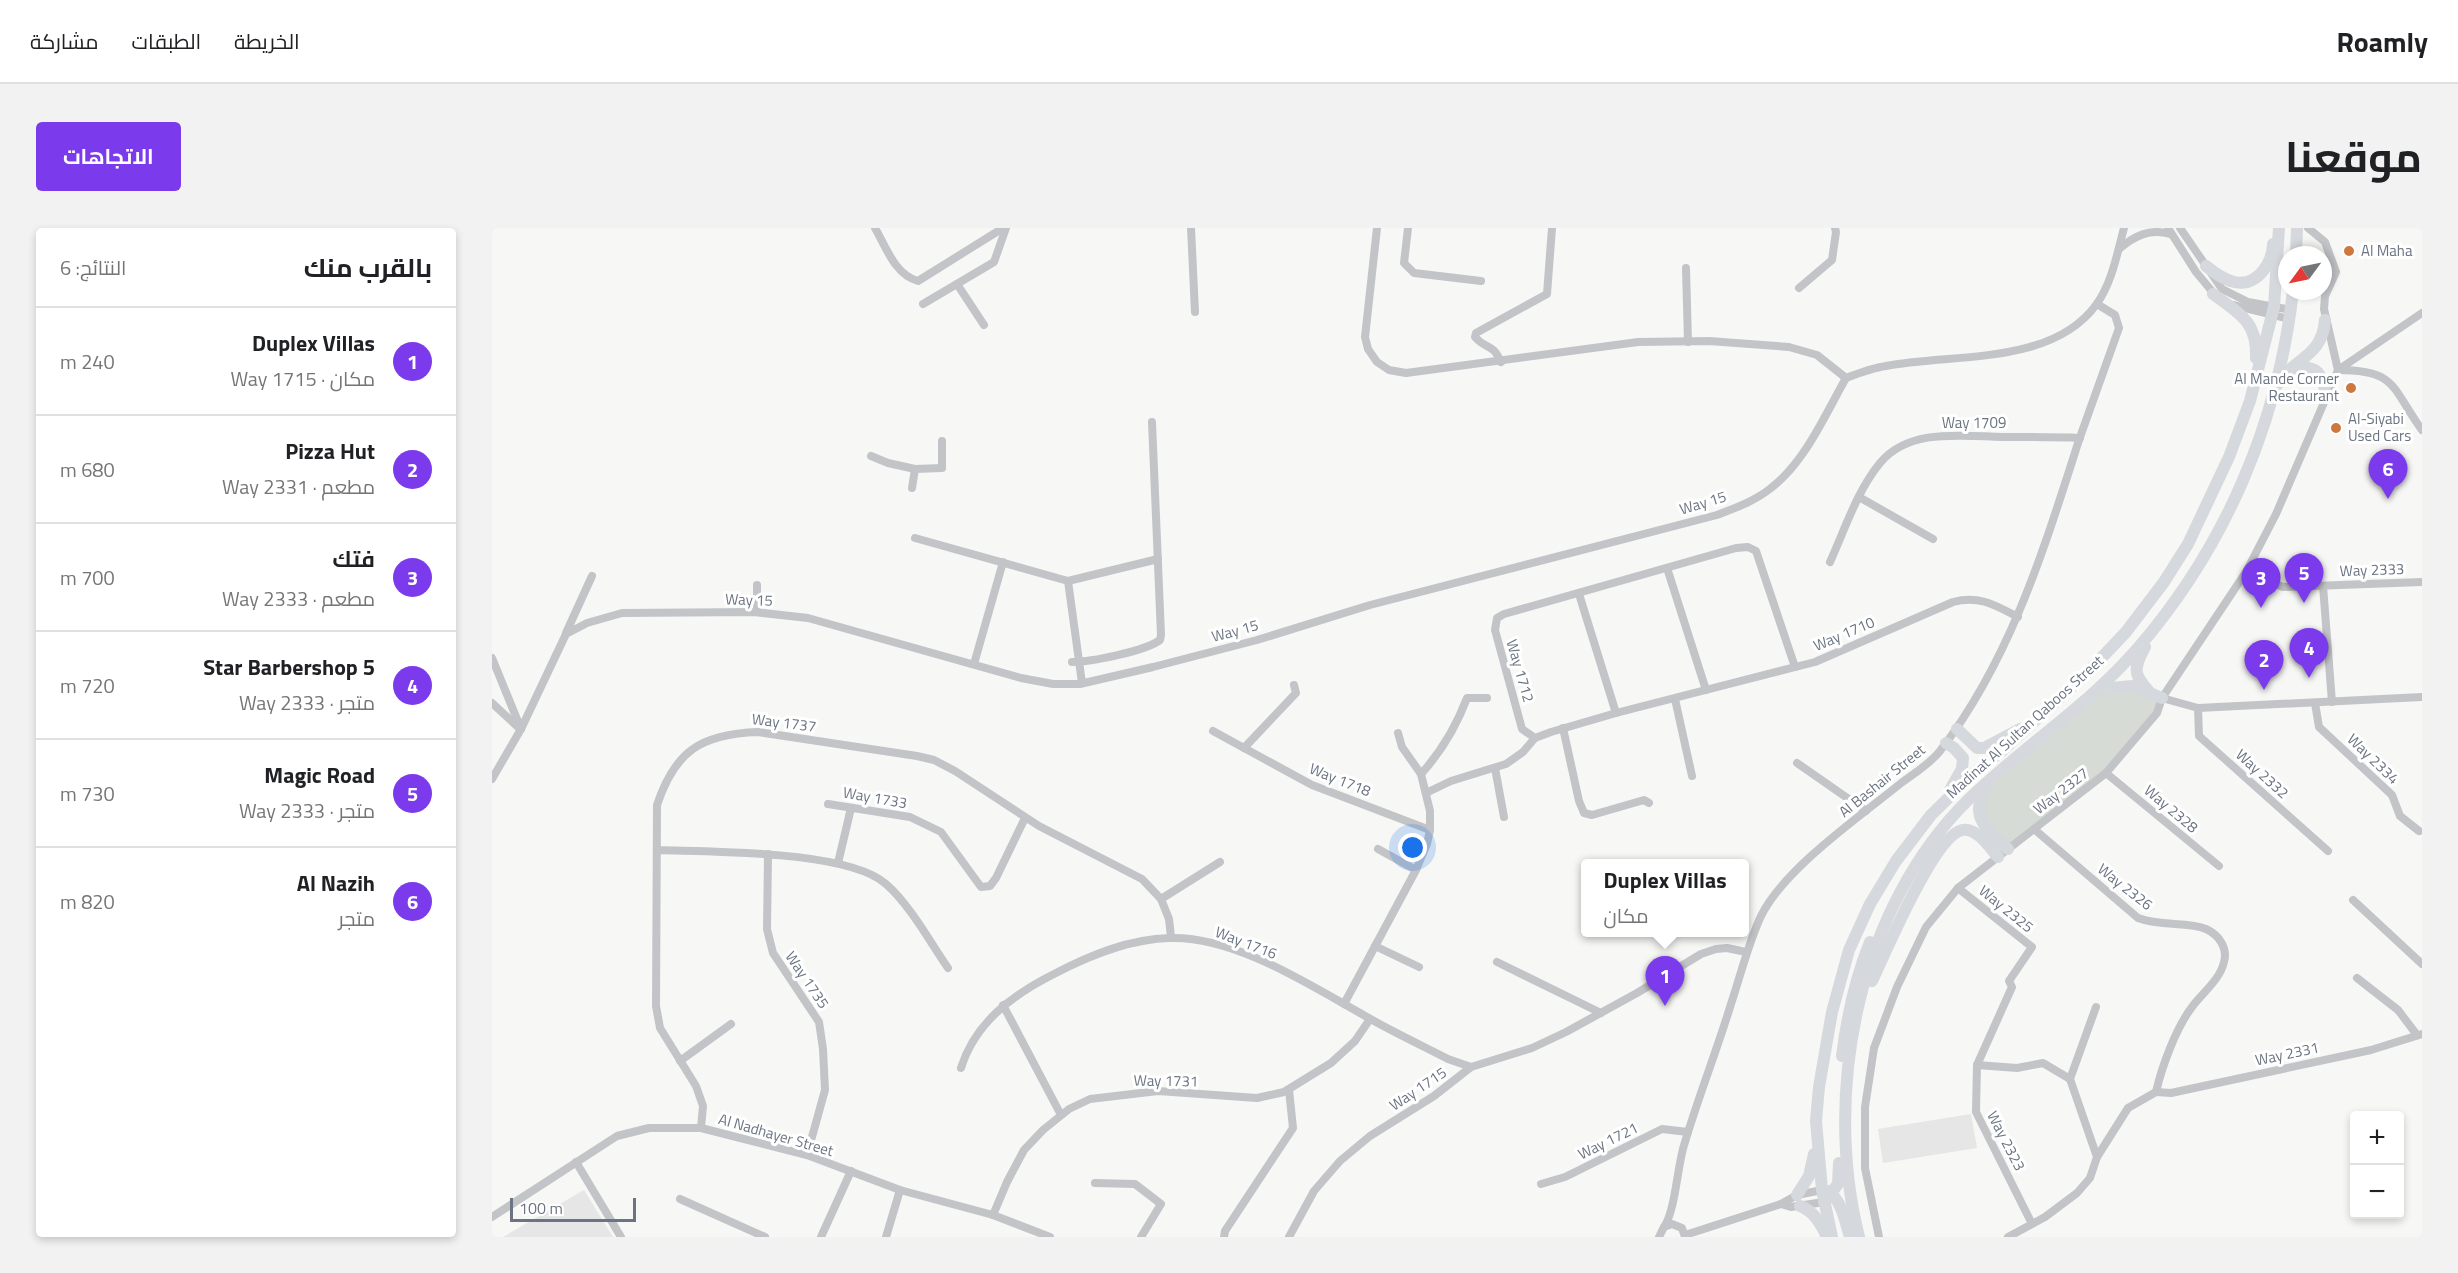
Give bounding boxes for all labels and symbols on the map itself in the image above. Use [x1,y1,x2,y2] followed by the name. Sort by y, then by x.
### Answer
[2361,239,2413,262] place label: Al Maha
[2342,244,2356,258] marker: Al Maha
[2278,246,2332,300] north arrow
[2234,367,2340,407] place label: Al Mande Corner Restaurant
[2344,381,2358,395] marker: Al Mande Corner Restaurant
[2348,407,2411,447] place label: Al-Siyabi Used Cars
[1942,411,2006,434] street label: Way 1709
[2329,421,2343,435] marker: Al-Siyabi Used Cars
[2368,450,2408,499] pin: 6
[1677,485,1729,521] street label: Way 15
[2284,554,2324,603] pin: 5
[2339,557,2405,582] street label: Way 2333
[2242,558,2280,608] pin: 3
[725,587,773,612] street label: Way 15
[1810,610,1878,657] street label: Way 1710
[1209,613,1261,648] street label: Way 15
[2290,628,2328,678] pin: 4
[1501,637,1540,705] street label: Way 1712
[2244,640,2284,690] pin: 2
[1941,649,2109,804] street label: Madinat Al Sultan Qaboos Street
[751,707,818,738] street label: Way 1737
[2342,728,2405,789] street label: Way 2334
[1833,738,1930,823] street label: Al Bashair Street
[2231,743,2294,804] street label: Way 2332
[1306,757,1374,802] street label: Way 1718
[2028,762,2093,820] street label: Way 2327
[2139,779,2203,838] street label: Way 2328
[841,781,909,814] street label: Way 1733
[1398,833,1427,862] your location
[2093,858,2158,916] street label: Way 2326
[1974,879,2039,938] street label: Way 2325
[1212,920,1280,965] street label: Way 1716
[780,946,835,1013] street label: Way 1735
[1646,956,1684,1006] pin: 1
[2253,1036,2321,1071] street label: Way 2331
[1384,1061,1451,1116] street label: Way 1715
[1133,1068,1199,1093] street label: Way 1731
[716,1107,837,1162] street label: Al Nadhayer Street
[1982,1107,2031,1175] street label: Way 2323
[1574,1116,1642,1165] street label: Way 1721
[510,1195,636,1222] scale bar

